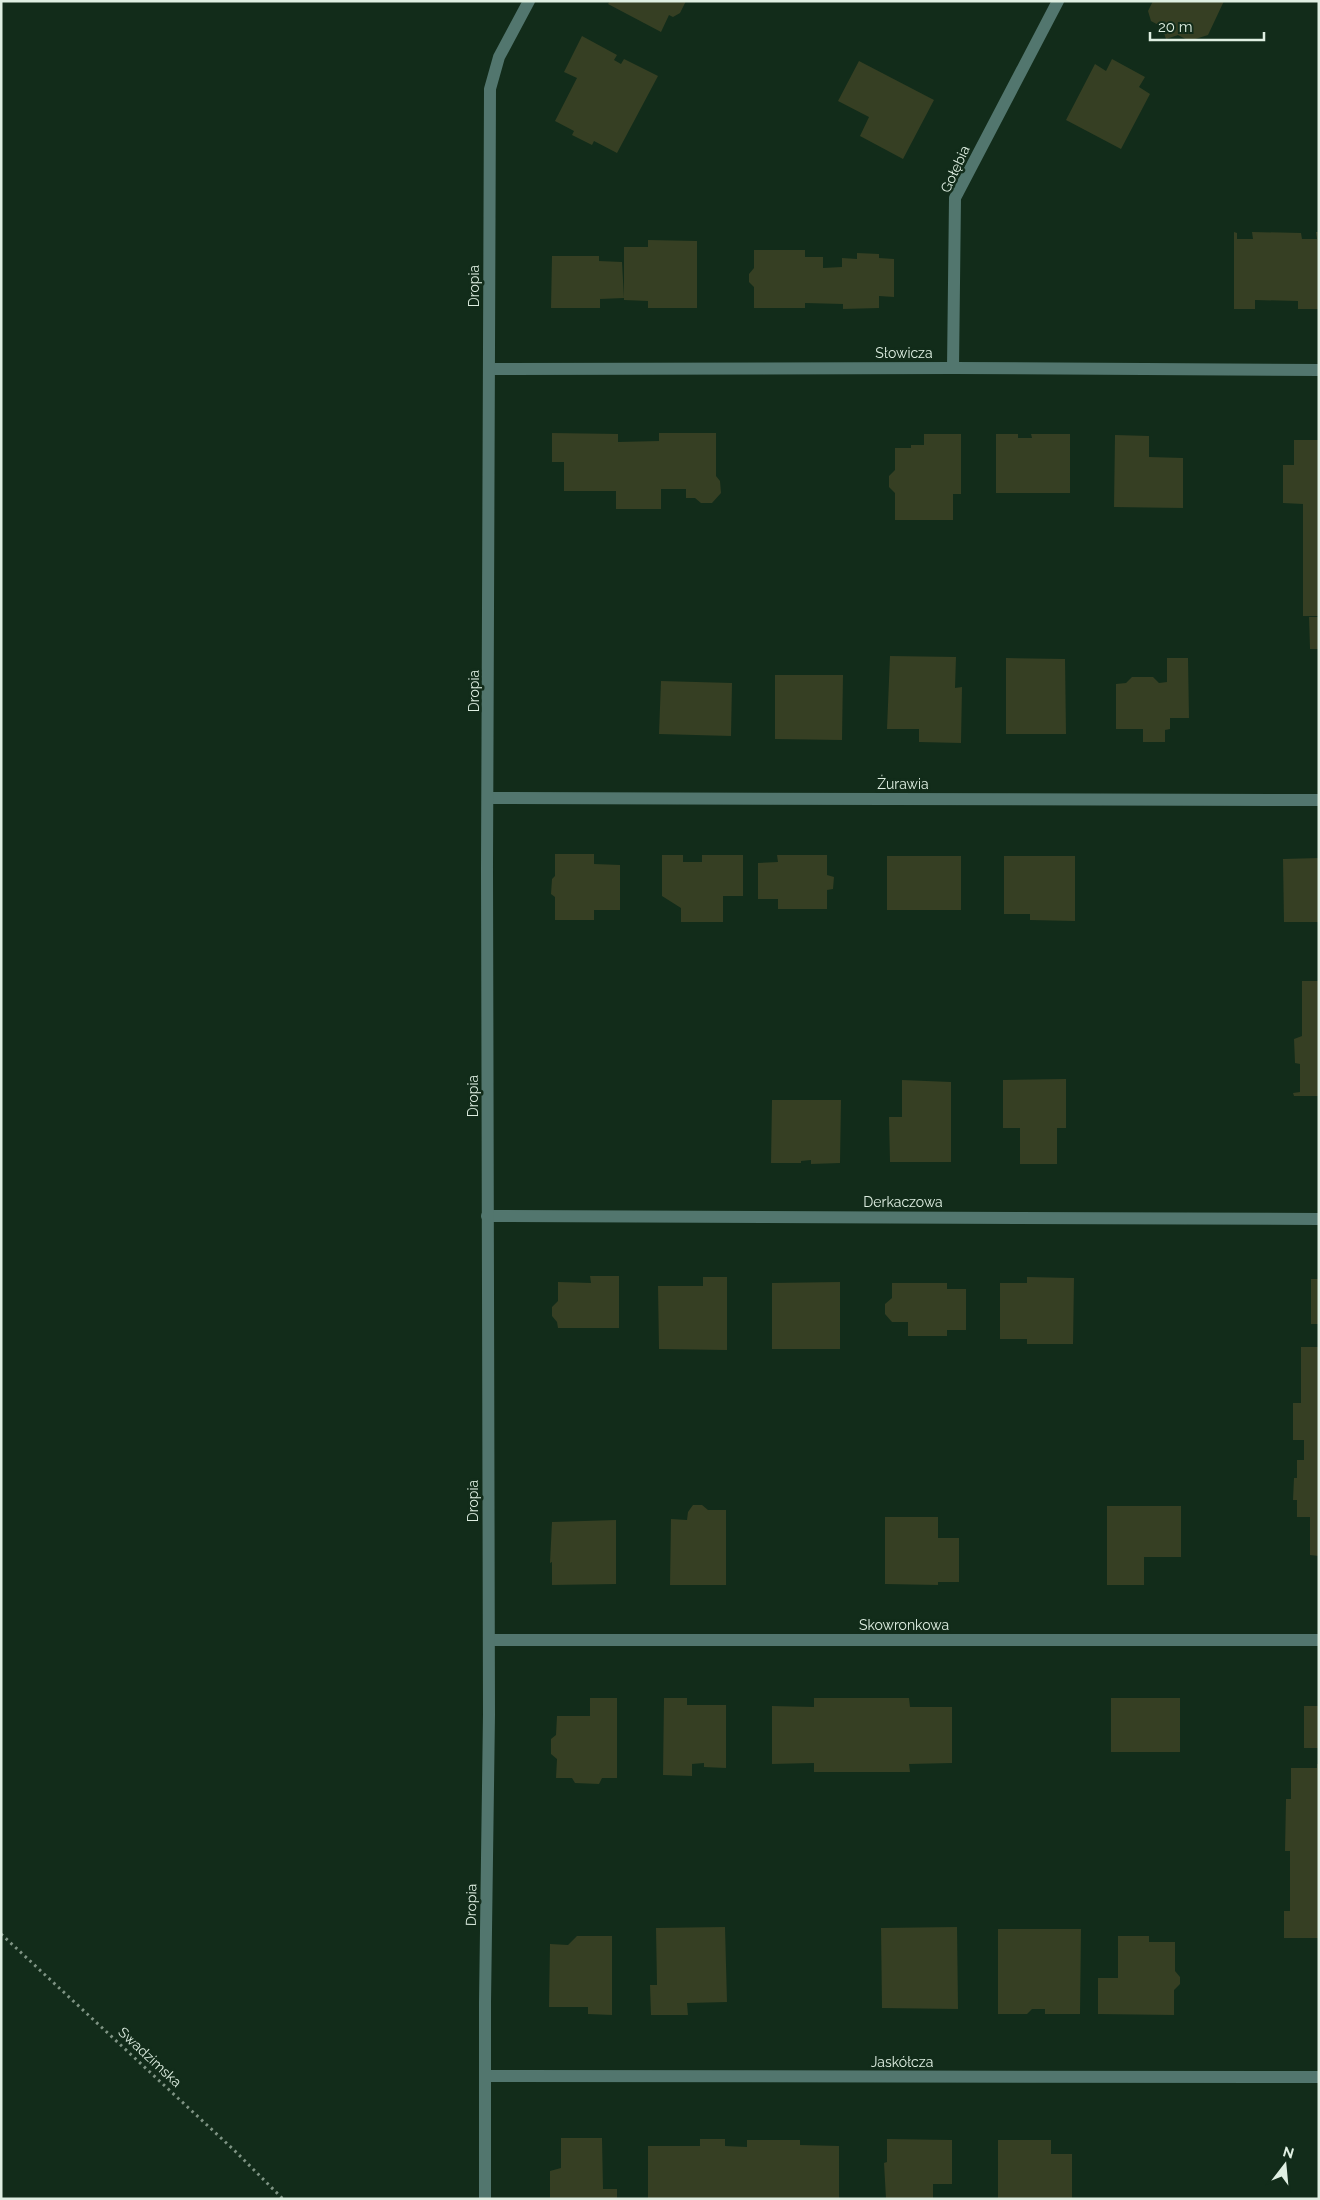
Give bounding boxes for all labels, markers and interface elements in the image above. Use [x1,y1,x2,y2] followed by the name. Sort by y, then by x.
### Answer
[1150,10,1264,42] scale bar
[1158,18,1193,36] text: 20 m
[937,143,973,195] street label: Gołębia
[466,265,482,307] street label: Dropia
[875,345,933,361] street label: Słowicza
[466,670,482,712] street label: Dropia
[877,774,929,792] street label: Żurawia
[465,1075,481,1117] street label: Dropia
[863,1194,943,1210] street label: Derkaczowa
[465,1480,481,1522] street label: Dropia
[859,1617,949,1633] street label: Skowronkowa
[463,1884,479,1926] street label: Dropia
[115,2024,185,2090] street label: Swadzimska
[871,2054,933,2070] street label: Jaskółcza
[1260,2140,1310,2190] north arrow
[1281,2143,1296,2162] text: N

